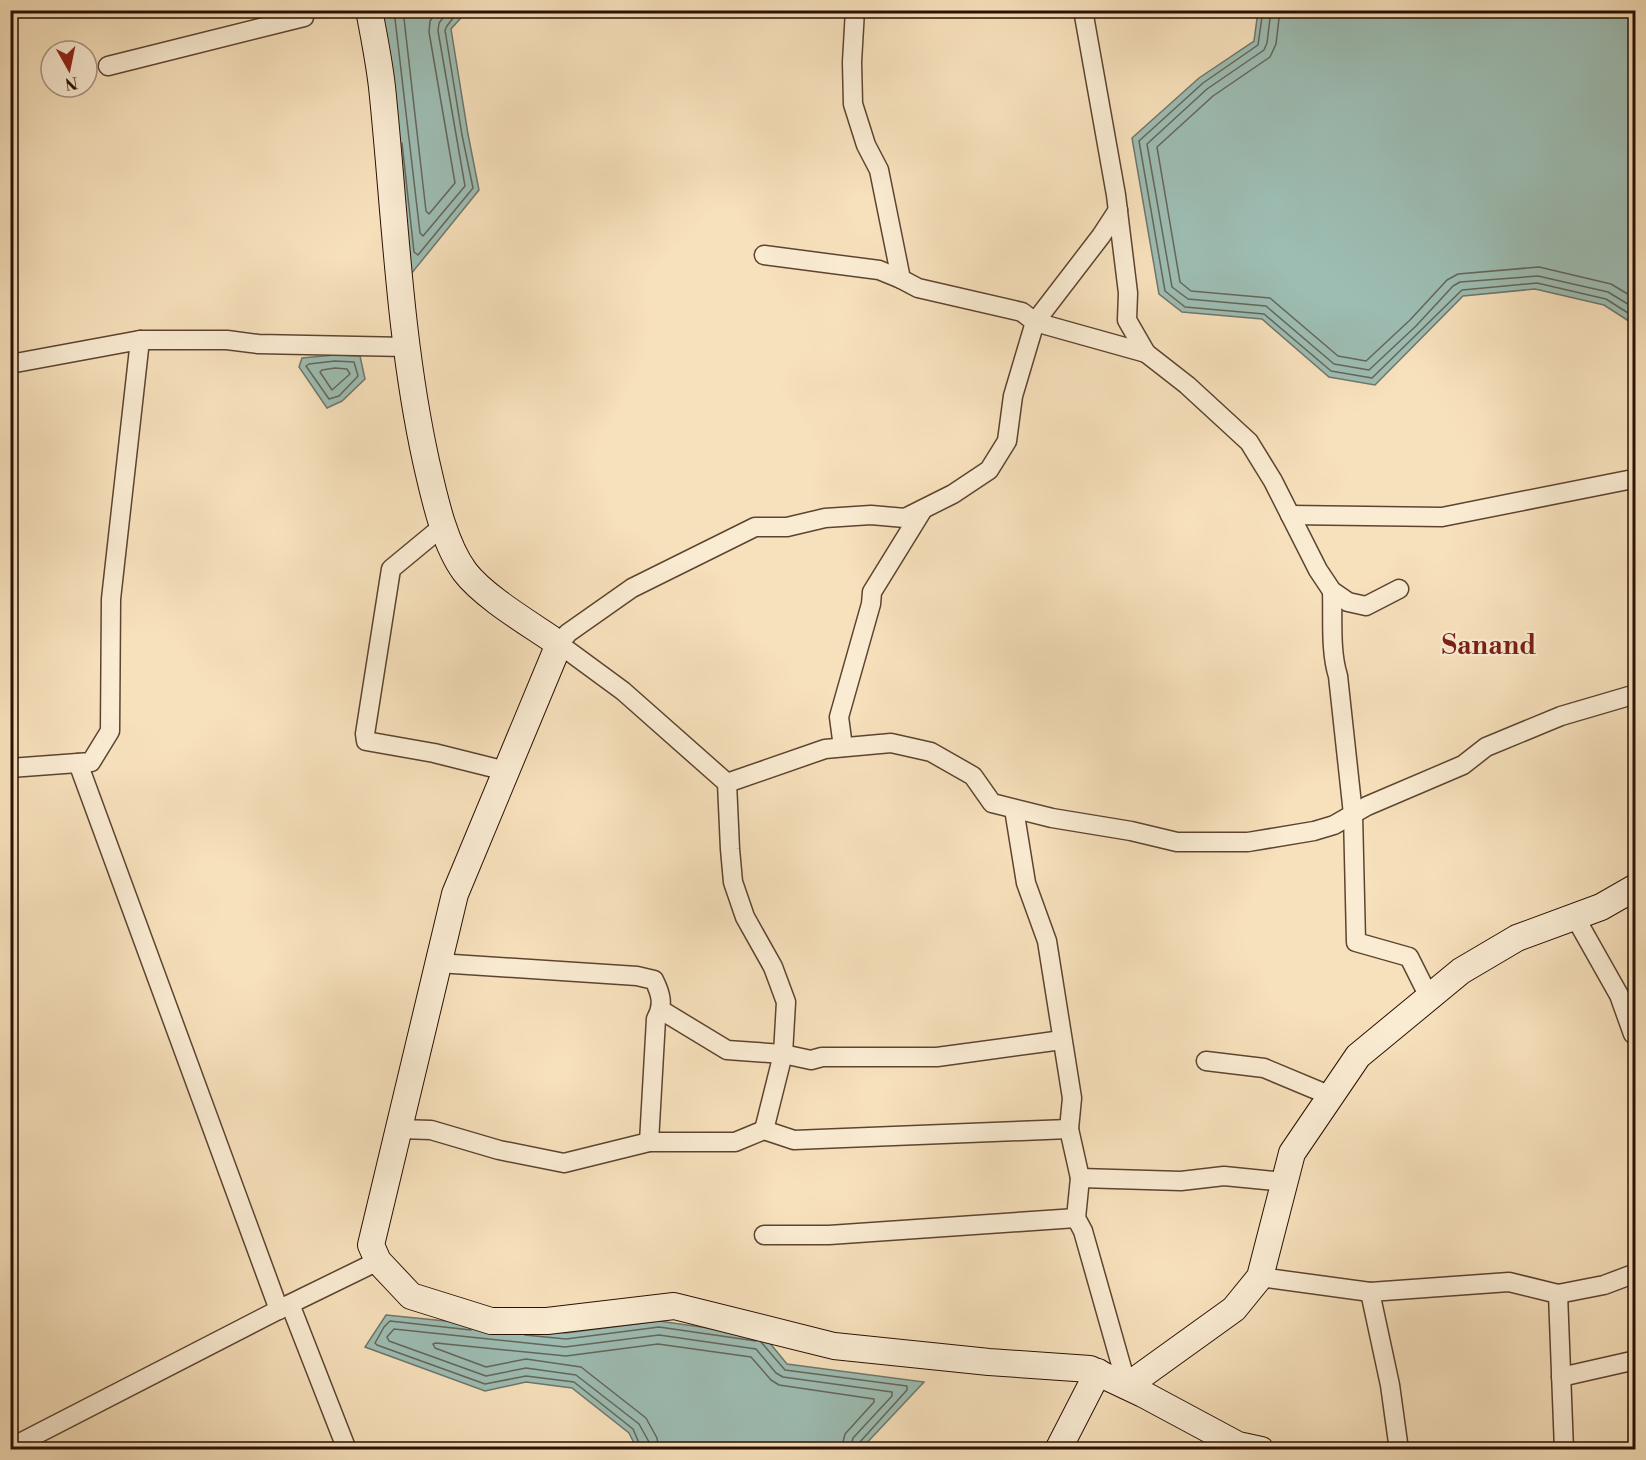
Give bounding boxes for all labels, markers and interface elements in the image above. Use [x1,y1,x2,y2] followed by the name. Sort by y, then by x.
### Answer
[39,39,99,99] north arrow
[63,72,79,94] text: N
[1442,629,1536,663] district label: Sanand

